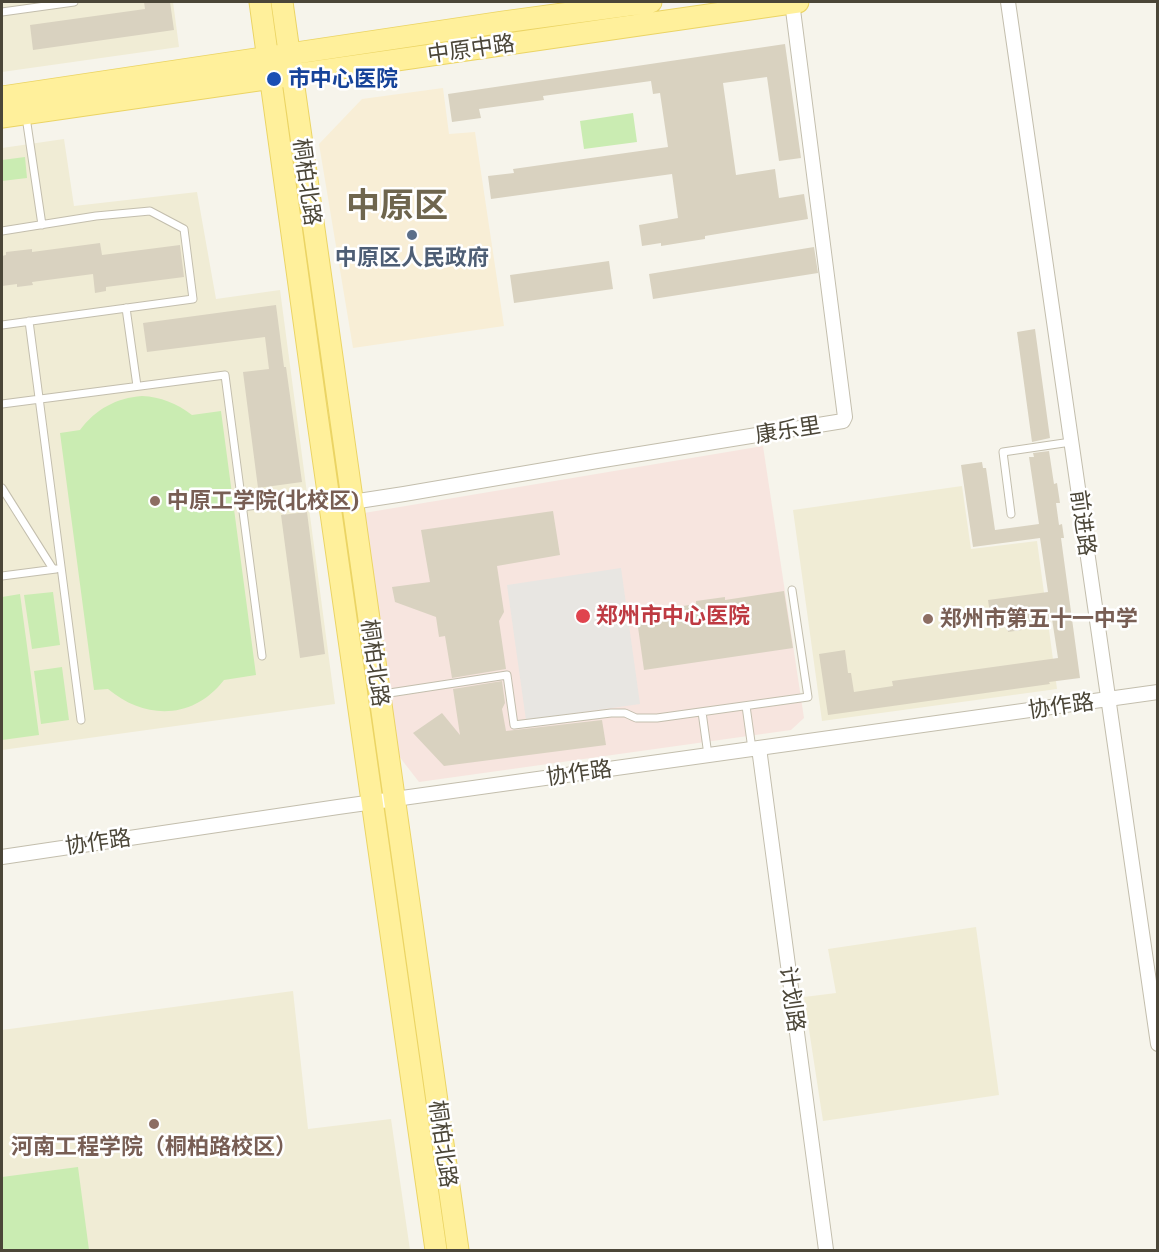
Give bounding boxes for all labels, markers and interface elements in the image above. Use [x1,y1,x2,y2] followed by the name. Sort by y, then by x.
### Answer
[426,30,516,68] street label: 中原中路
[288,66,398,92] place label: 市中心医院
[265,70,283,88] marker: 市中心医院
[288,137,326,227] street label: 桐柏北路
[346,186,448,226] district label: 中原区
[405,228,419,242] marker: 中原区人民政府
[335,245,489,271] place label: 中原区人民政府
[753,412,823,448] street label: 康乐里
[167,488,359,514] place label: 中原工学院(北校区)
[1065,488,1101,558] street label: 前进路
[148,494,162,508] marker: 中原工学院(北校区)
[596,603,750,629] place label: 郑州市中心医院
[940,606,1138,632] place label: 郑州市第五十一中学
[574,607,592,625] marker: 郑州市中心医院
[921,612,935,626] marker: 郑州市第五十一中学
[356,618,394,708] street label: 桐柏北路
[1026,688,1096,724] street label: 协作路
[544,755,614,791] street label: 协作路
[63,824,133,860] street label: 协作路
[774,964,810,1034] street label: 计划路
[424,1099,462,1189] street label: 桐柏北路
[147,1117,161,1131] marker: 河南工程学院（桐柏路校区）
[11,1134,297,1160] place label: 河南工程学院（桐柏路校区）

